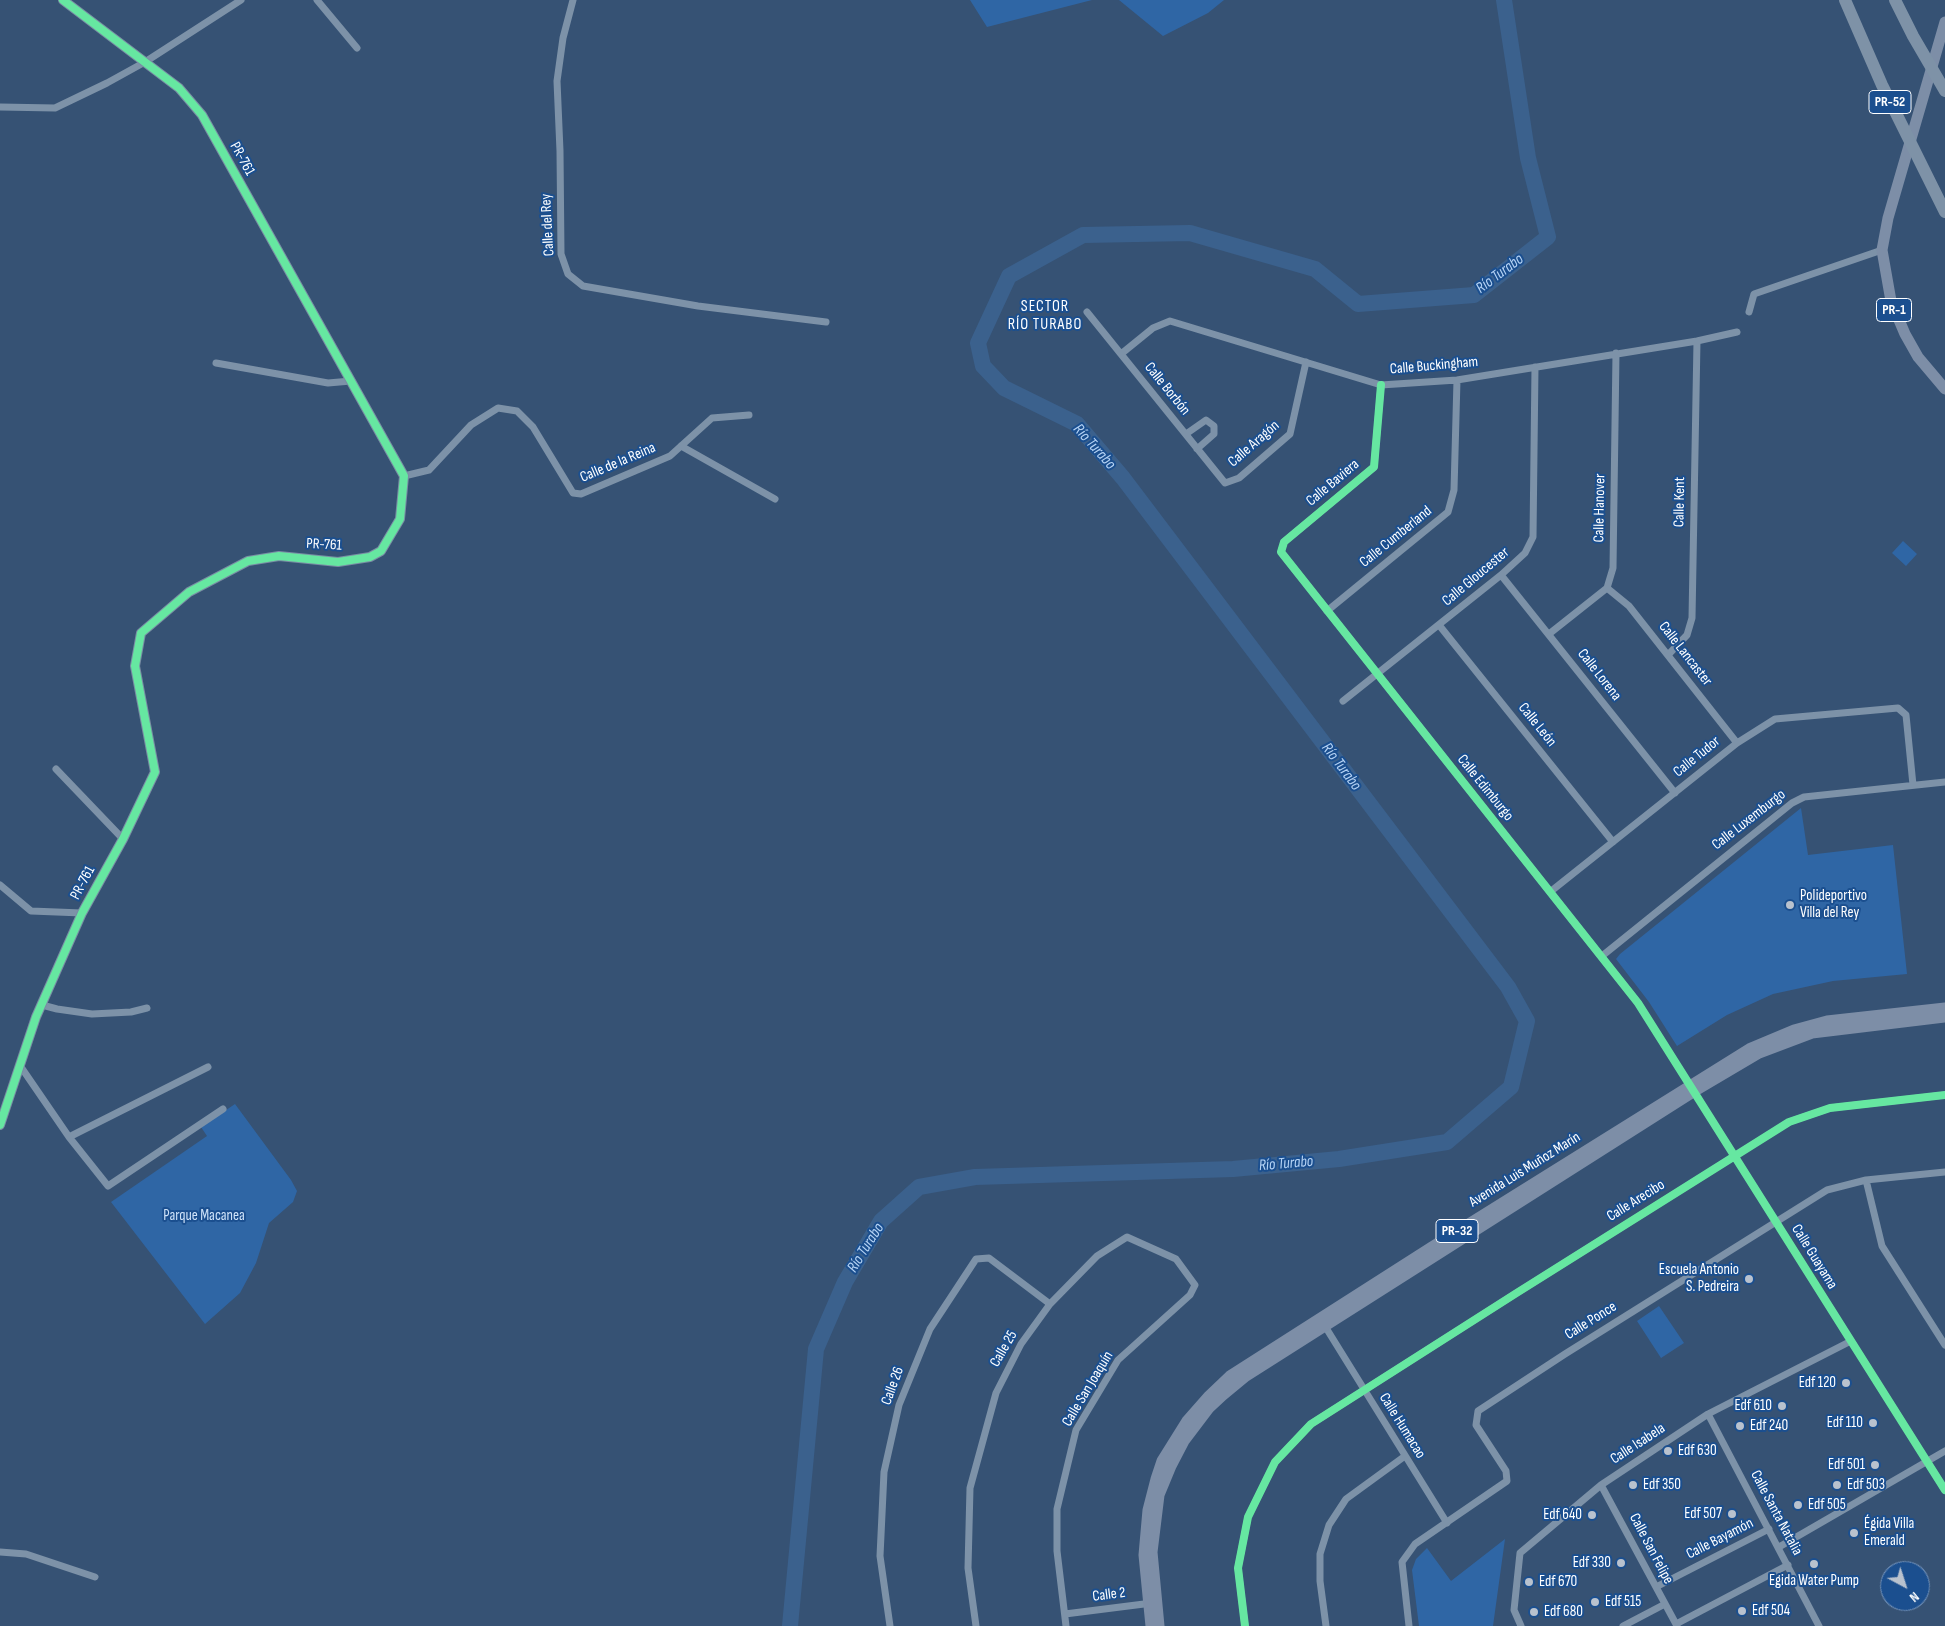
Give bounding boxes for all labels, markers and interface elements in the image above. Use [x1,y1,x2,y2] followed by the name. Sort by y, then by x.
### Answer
[1869,90,1911,114] road number: PR-52
[226,139,258,179] street label: PR-761
[537,193,559,257] street label: Calle del Rey
[1472,250,1528,298] water label: Río Turabo
[1006,297,1084,335] district label: SECTOR RÍO TURABO
[1876,298,1912,322] road number: PR-1
[1389,353,1479,379] street label: Calle Buckingham
[1140,359,1194,419] street label: Calle Borbón
[1225,417,1283,471] street label: Calle Aragón
[1069,420,1119,474] water label: Río Turabo
[578,439,658,487] street label: Calle de la Reina
[1303,456,1363,510] street label: Calle Baviera
[1590,473,1610,543] street label: Calle Hanover
[1671,477,1689,527] street label: Calle Kent
[1356,502,1436,572] street label: Calle Cumberland
[306,535,342,555] street label: PR-761
[1439,544,1513,610] street label: Calle Gloucester
[1654,618,1716,690] street label: Calle Lancaster
[1573,646,1625,704] street label: Calle Lorena
[1514,700,1560,750] street label: Calle León
[1670,733,1724,781] street label: Calle Tudor
[1317,739,1365,795] water label: Río Turabo
[1453,751,1517,825] street label: Calle Edimburgo
[1709,786,1789,854] street label: Calle Luxemburgo
[67,863,99,903] street label: PR-761
[1800,887,1867,922] place label: Polideportivo Villa del Rey
[1784,899,1796,911] marker: Polideportivo Villa del Rey
[1466,1129,1584,1211] street label: Avenida Luis Muñoz Marín
[1258,1152,1314,1176] water label: Río Turabo
[1604,1176,1668,1226] street label: Calle Arecibo
[163,1207,245,1225] park label: Parque Macanea
[843,1220,889,1276] water label: Río Turabo
[1436,1220,1478,1242] road number: PR-32
[1787,1221,1841,1293] street label: Calle Guayama
[1659,1261,1739,1296] place label: Escuela Antonio S. Pedreira
[1743,1273,1755,1285] marker: Escuela Antonio S. Pedreira
[1562,1298,1620,1344] street label: Calle Ponce
[986,1328,1022,1370] street label: Calle 25
[1059,1348,1117,1430] street label: Calle San Joaquín
[878,1364,908,1408] street label: Calle 26
[1799,1374,1836,1392] place label: Edf 120
[1840,1377,1852,1389] marker: Edf 120
[1375,1390,1429,1462] street label: Calle Humacao
[1734,1397,1772,1415] place label: Edf 610
[1776,1400,1788,1412] marker: Edf 610
[1827,1414,1863,1432] place label: Edf 110
[1750,1417,1788,1435] place label: Edf 240
[1867,1417,1879,1429] marker: Edf 110
[1607,1420,1669,1468] street label: Calle Isabela
[1734,1420,1746,1432] marker: Edf 240
[1678,1442,1717,1460] place label: Edf 630
[1662,1445,1674,1457] marker: Edf 630
[1828,1456,1865,1474] place label: Edf 501
[1869,1459,1881,1471] marker: Edf 501
[1746,1467,1806,1559] street label: Calle Santa Natalia
[1643,1476,1681,1494] place label: Edf 350
[1847,1476,1885,1494] place label: Edf 503
[1627,1479,1639,1491] marker: Edf 350
[1831,1479,1843,1491] marker: Edf 503
[1808,1496,1846,1514] place label: Edf 505
[1792,1499,1804,1511] marker: Edf 505
[1684,1505,1722,1523] place label: Edf 507
[1543,1506,1582,1524] place label: Edf 640
[1726,1508,1738,1520] marker: Edf 507
[1586,1509,1598,1521] marker: Edf 640
[1625,1511,1677,1587] street label: Calle San Felipe
[1683,1514,1757,1564] street label: Calle Bayamón
[1864,1515,1914,1550] place label: Égida Villa Emerald
[1848,1527,1860,1539] marker: Égida Villa Emerald
[1573,1554,1611,1572] place label: Edf 330
[1615,1557,1627,1569] marker: Edf 330
[1808,1558,1820,1570] marker: Egida Water Pump
[1880,1561,1930,1611] north arrow
[1769,1572,1859,1590] place label: Egida Water Pump
[1539,1573,1577,1591] place label: Edf 670
[1523,1576,1535,1588] marker: Edf 670
[1092,1584,1126,1606] street label: Calle 2
[1906,1588,1923,1606] text: N
[1605,1593,1641,1611] place label: Edf 515
[1589,1596,1601,1608] marker: Edf 515
[1752,1602,1790,1620] place label: Edf 504
[1544,1603,1583,1621] place label: Edf 680
[1736,1605,1748,1617] marker: Edf 504
[1528,1606,1540,1618] marker: Edf 680

